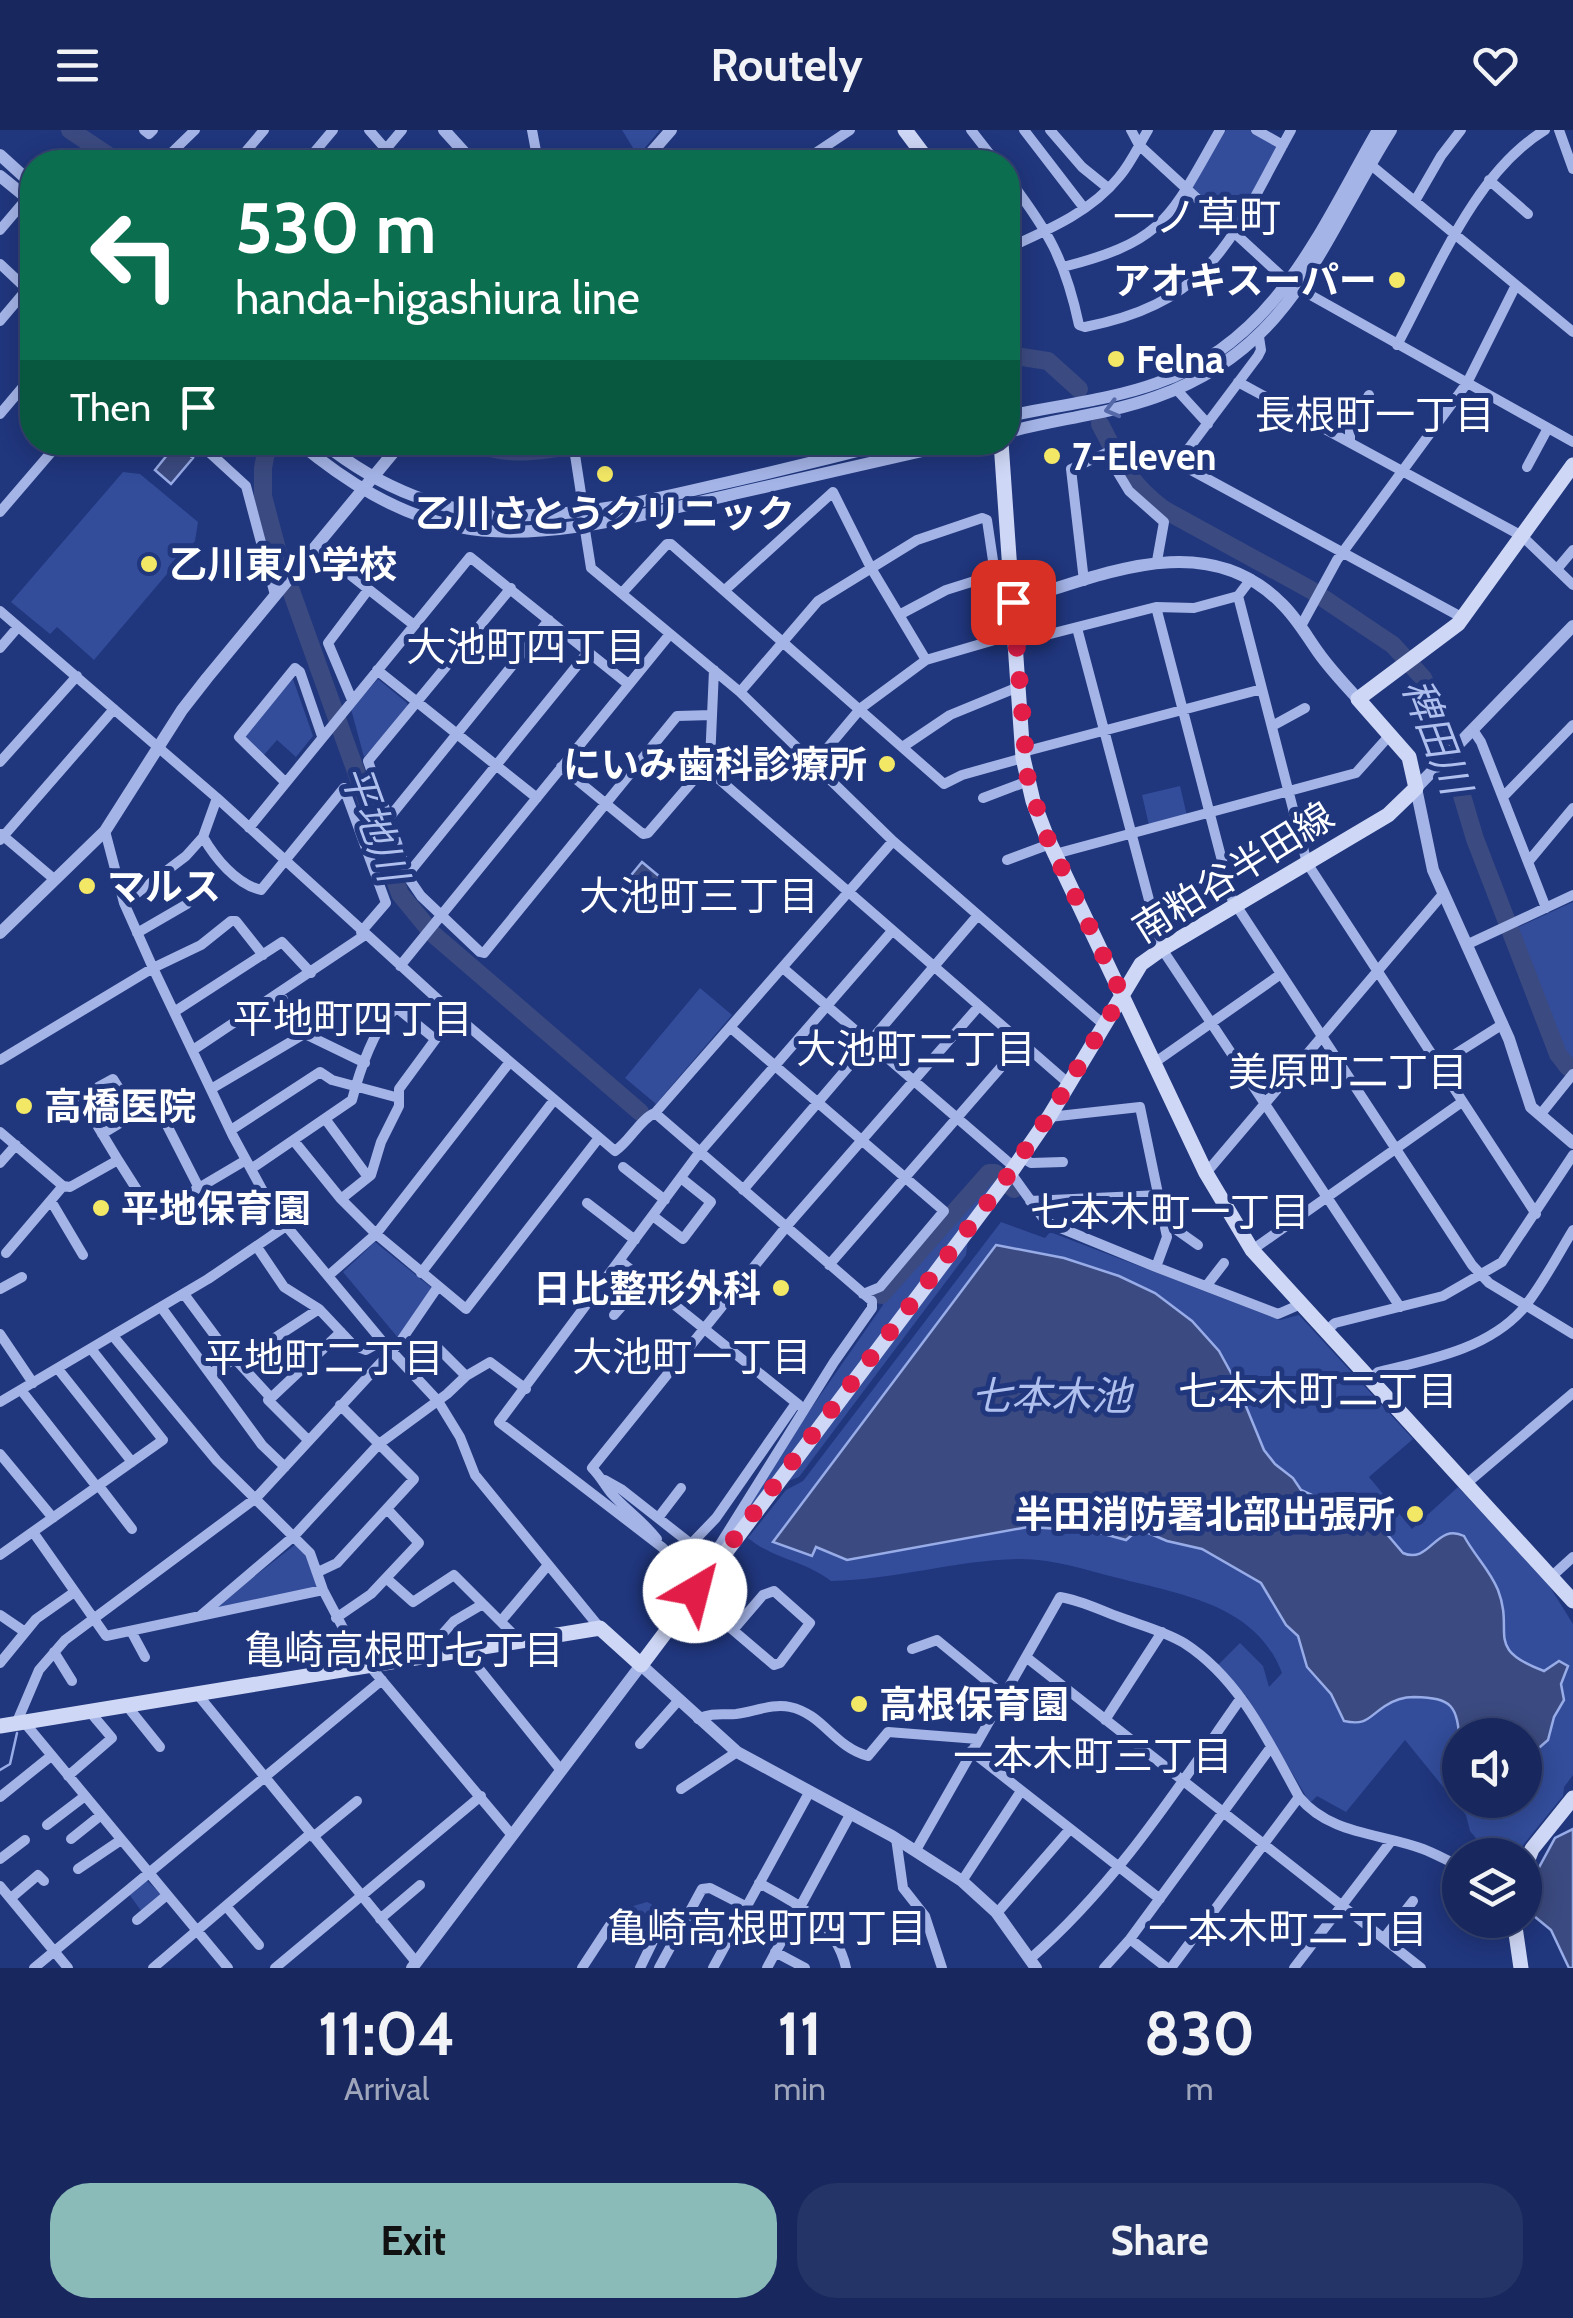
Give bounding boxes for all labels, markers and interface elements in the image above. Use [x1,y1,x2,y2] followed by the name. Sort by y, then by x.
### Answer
[50,38,105,93] icon: menu
[710,38,863,92] text: Routely
[1468,38,1523,93] icon: heart
[235,185,436,271] text: 530 m
[70,190,200,320] icon: left
[1113,191,1281,243] district label: 一ノ草町
[1113,257,1377,304] place label: アオキスーパー
[1386,269,1408,291] marker: アオキスーパー
[235,271,640,325] text: handa-higashiura line
[1136,336,1224,383] place label: Felna
[1105,348,1127,370] marker: Felna
[171,380,226,435] icon: arrive
[70,384,151,431] text: Then
[1255,390,1495,439] district label: 長根町一丁目
[1104,398,1121,419] one-way arrow
[1072,433,1216,480] place label: 7-Eleven
[1041,445,1063,467] marker: 7-Eleven
[594,463,616,485] marker: 乙川さとうクリニック
[415,490,795,537] place label: 乙川さとうクリニック
[169,541,397,588] place label: 乙川東小学校
[138,553,160,575] marker: 乙川東小学校
[971,560,1056,645] pin
[986,575,1041,630] icon: arrive
[406,622,646,671] district label: 大池町四丁目
[1393,671,1483,805] water label: 稗田川
[563,741,867,788] place label: にいみ歯科診療所
[876,753,898,775] marker: にいみ歯科診療所
[331,758,420,892] water label: 平地川
[1124,792,1342,952] street label: 南粕谷半田線
[107,863,221,910] place label: マルス
[579,871,819,920] district label: 大池町三丁目
[76,875,98,897] marker: マルス
[233,994,473,1043] district label: 平地町四丁目
[796,1024,1036,1073] district label: 大池町二丁目
[1228,1047,1468,1096] district label: 美原町二丁目
[44,1083,196,1130] place label: 高橋医院
[13,1095,35,1117] marker: 高橋医院
[121,1185,311,1232] place label: 平地保育園
[1030,1187,1310,1236] district label: 七本木町一丁目
[90,1197,112,1219] marker: 平地保育園
[533,1265,761,1312] place label: 日比整形外科
[770,1277,792,1299] marker: 日比整形外科
[572,1332,812,1381] district label: 大池町一丁目
[204,1333,444,1382] district label: 平地町二丁目
[1178,1366,1458,1415] district label: 七本木町二丁目
[971,1371,1135,1420] water label: 七本木池
[1015,1491,1395,1538] place label: 半田消防署北部出張所
[1404,1503,1426,1525] marker: 半田消防署北部出張所
[643,1539,747,1643] position arrow
[244,1625,564,1674] district label: 亀崎高根町七丁目
[879,1681,1069,1728] place label: 高根保育園
[848,1693,870,1715] marker: 高根保育園
[1442,1718,1542,1938] map controls
[1442,1718,1542,1818] button: sound
[953,1731,1233,1780] district label: 一本木町三丁目
[1442,1838,1542,1938] button: layers
[607,1903,927,1952] district label: 亀崎高根町四丁目
[1148,1904,1428,1953] district label: 一本木町二丁目
[318,1997,455,2070] text: 11:04
[778,1997,822,2070] text: 11
[1144,1997,1255,2070] text: 830
[344,2069,429,2108] text: Arrival
[773,2069,826,2108] text: min
[1185,2069,1214,2108] text: m
[50,2183,777,2298] button: Exit
[797,2183,1523,2298] button: Share

